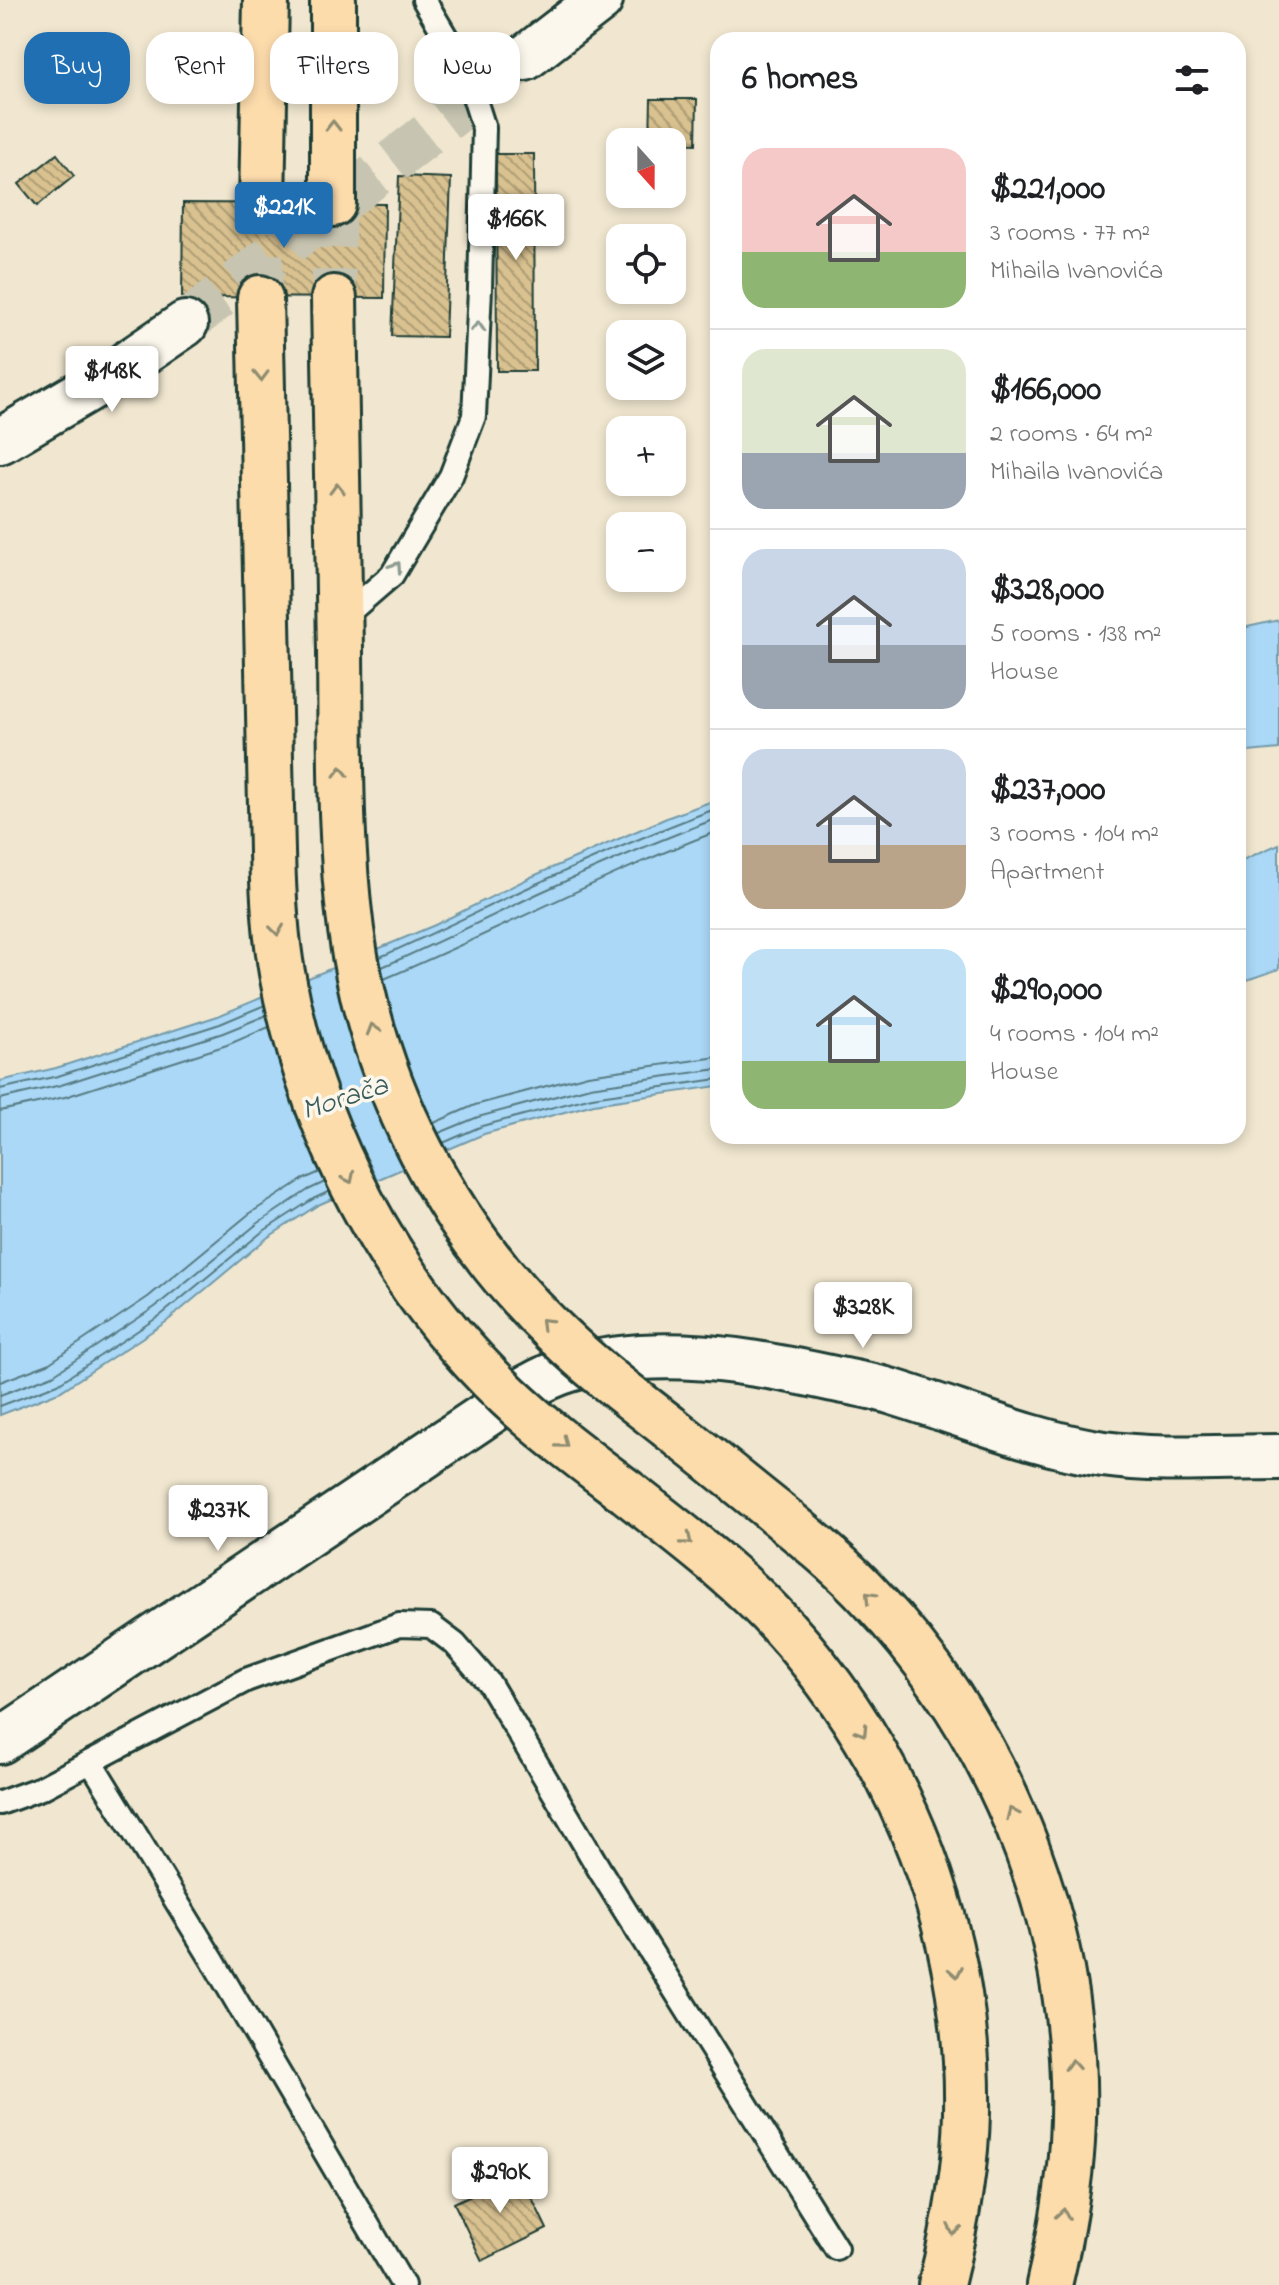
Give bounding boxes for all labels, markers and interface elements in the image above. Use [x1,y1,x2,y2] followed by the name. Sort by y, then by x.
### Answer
[24,32,130,104] chip: Buy
[146,32,254,104] chip: Rent
[270,32,398,104] chip: Filters
[414,32,520,104] chip: New
[742,55,858,105] text: 6 homes
[1170,58,1214,102] icon: filters
[324,119,342,132] one-way arrow
[606,128,686,208] north arrow
[606,128,686,592] map controls
[990,165,1105,215] text: $221,000
[806,180,902,276] icon: home
[228,182,340,250] pin: $221K
[253,189,315,227] text: $221K
[460,194,572,262] pin: $166K
[486,201,546,239] text: $166K
[990,215,1150,253] text: 3 rooms · 77 m²
[606,224,686,304] button: locate
[990,253,1163,291] text: Mihaila Ivanovića
[469,320,486,333] one-way arrow
[606,320,686,400] button: layers
[56,346,168,414] pin: $148K
[83,353,141,391] text: $148K
[990,366,1101,416] text: $166,000
[252,370,270,383] one-way arrow
[806,381,902,477] icon: home
[606,416,686,496] button: +
[990,416,1153,454] text: 2 rooms · 64 m²
[990,454,1163,492] text: Mihaila Ivanovića
[329,482,346,495] one-way arrow
[606,512,686,592] button: −
[386,561,401,576] one-way arrow
[990,566,1104,616] text: $328,000
[806,581,902,677] icon: home
[990,616,1162,654] text: 5 rooms · 138 m²
[990,654,1058,692] text: House
[332,765,350,778] one-way arrow
[990,766,1105,816] text: $237,000
[806,781,902,877] icon: home
[990,816,1159,854] text: 3 rooms · 104 m²
[990,854,1104,892] text: Apartment
[268,924,285,937] one-way arrow
[990,966,1102,1016] text: $290,000
[806,981,902,1077] icon: home
[990,1016,1159,1054] text: 4 rooms · 104 m²
[366,1023,382,1037] one-way arrow
[990,1054,1058,1092] text: House
[296,1064,395,1134] water label: Morača
[339,1170,355,1185] one-way arrow
[807,1282,919,1350] pin: $328K
[832,1289,894,1327] text: $328K
[540,1318,554,1332] one-way arrow
[554,1434,569,1448] one-way arrow
[162,1485,274,1553] pin: $237K
[187,1492,249,1530] text: $237K
[678,1531,693,1545] one-way arrow
[865,1592,880,1606] one-way arrow
[853,1722,868,1737] one-way arrow
[1006,1807,1022,1821] one-way arrow
[946,1965,963,1979] one-way arrow
[1064,2058,1081,2071] one-way arrow
[444,2147,556,2215] pin: $290K
[470,2154,530,2192] text: $290K
[1054,2207,1071,2221] one-way arrow
[946,2223,963,2237] one-way arrow

